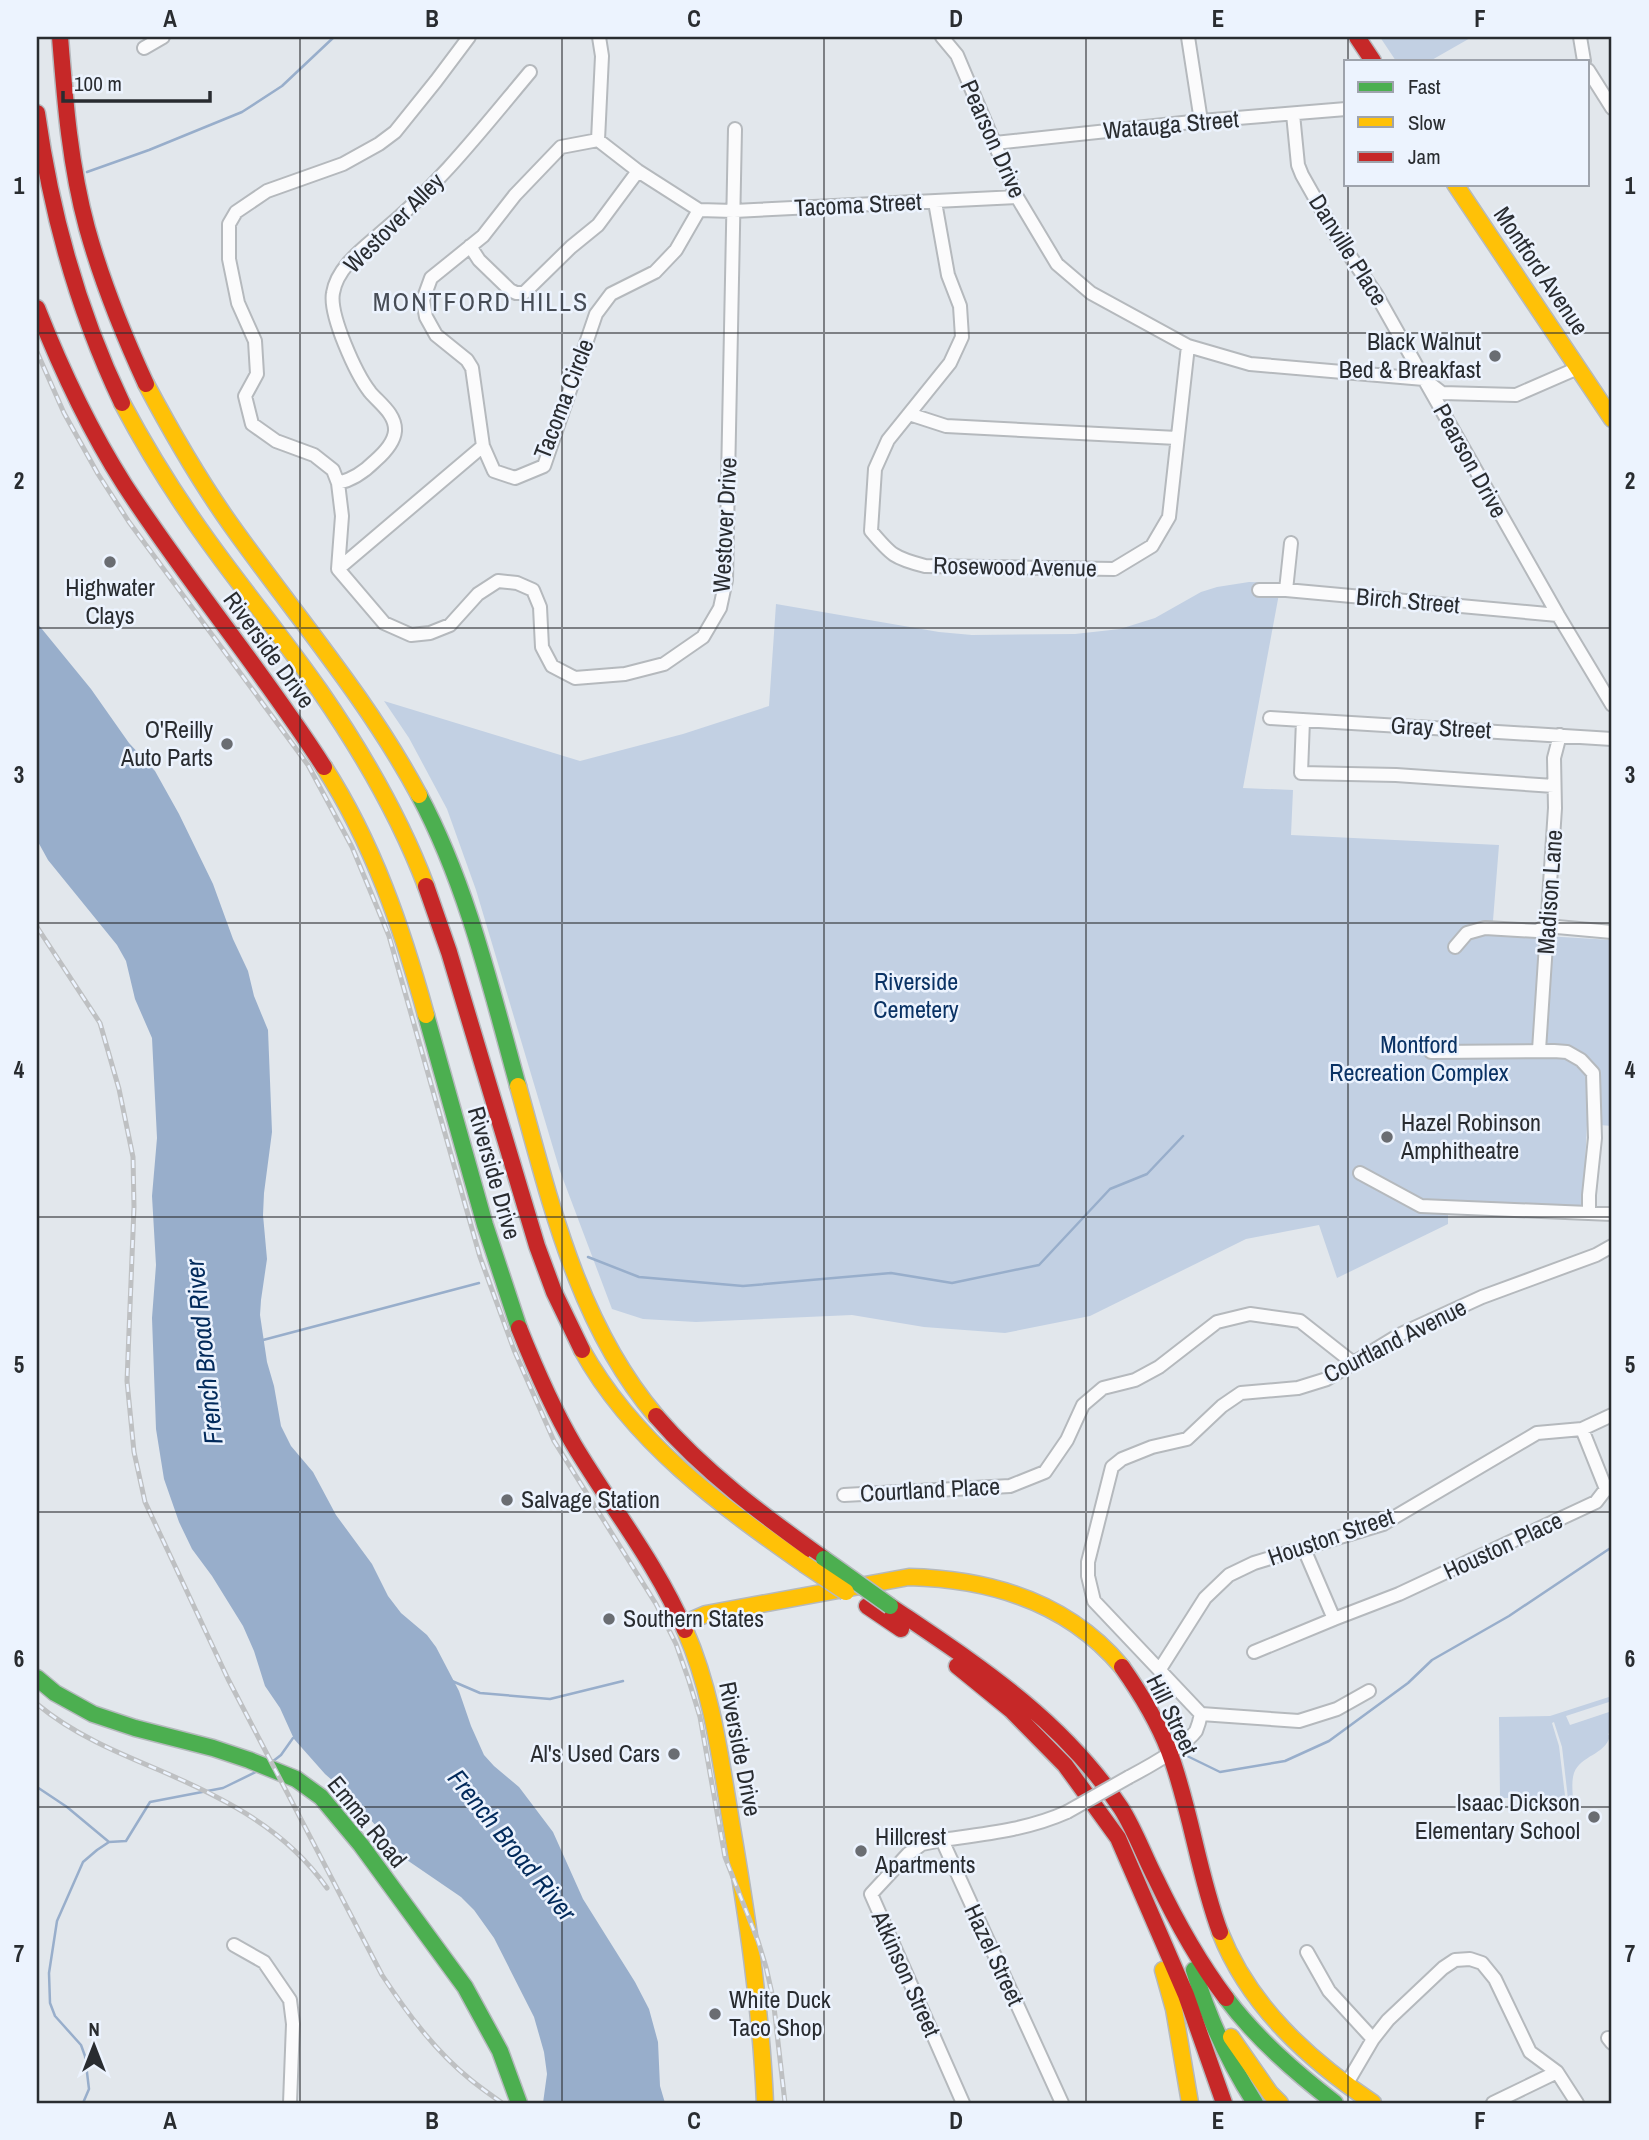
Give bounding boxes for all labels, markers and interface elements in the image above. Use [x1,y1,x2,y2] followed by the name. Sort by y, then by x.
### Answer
[163,3,177,34] text: A
[425,3,439,34] text: B
[687,3,701,34] text: C
[949,3,963,34] text: D
[1212,3,1224,34] text: E
[1474,3,1486,34] text: F
[63,60,210,104] scale bar
[1344,60,1590,186] legend
[74,69,122,98] text: 100 m
[1408,72,1441,101] text: Fast
[954,75,1034,203] street label: Pearson Drive
[1102,102,1241,146] street label: Watauga Street
[1408,108,1446,137] text: Slow
[1408,142,1441,171] text: Jam
[336,165,451,280] street label: Westover Alley
[14,170,25,201] text: 1
[1625,170,1636,201] text: 1
[794,185,923,223] street label: Tacoma Street
[1302,188,1396,311] street label: Danville Place
[1487,200,1597,341] street label: Montford Avenue
[373,284,589,319] district label: MONTFORD HILLS
[1339,325,1482,385] place label: Black Walnut Bed & Breakfast
[526,334,601,463] street label: Tacoma Circle
[1487,348,1503,364] marker: Black Walnut Bed & Breakfast
[1426,398,1515,523] street label: Pearson Drive
[704,457,744,593] street label: Westover Drive
[14,465,24,496] text: 2
[1625,465,1635,496] text: 2
[933,549,1097,583] street label: Rosewood Avenue
[102,554,118,570] marker: Highwater Clays
[65,571,155,631] place label: Highwater Clays
[1355,580,1462,621] street label: Birch Street
[217,585,323,714] street label: Riverside Drive
[1390,708,1493,746] street label: Gray Street
[120,713,213,773] place label: O'Reilly Auto Parts
[219,736,235,752] marker: O'Reilly Auto Parts
[14,759,24,790] text: 3
[1625,759,1635,790] text: 3
[1529,829,1569,955] street label: Madison Lane
[873,965,959,1025] park label: Riverside Cemetery
[1329,1028,1509,1088] park label: Montford Recreation Complex
[14,1054,25,1085] text: 4
[1625,1054,1636,1085] text: 4
[461,1103,529,1243] street label: Riverside Drive
[1400,1106,1541,1166] place label: Hazel Robinson Amphitheatre
[1379,1129,1395,1145] marker: Hazel Robinson Amphitheatre
[176,1257,231,1446] water label: French Broad River
[1318,1290,1471,1390] street label: Courtland Avenue
[14,1349,24,1380] text: 5
[1625,1349,1635,1380] text: 5
[859,1469,1001,1509] street label: Courtland Place
[521,1483,660,1515] place label: Salvage Station
[499,1492,515,1508] marker: Salvage Station
[1263,1499,1398,1573] street label: Houston Street
[1438,1504,1567,1587] street label: Houston Place
[623,1602,764,1634] place label: Southern States
[601,1611,617,1627] marker: Southern States
[14,1643,24,1674] text: 6
[1625,1643,1635,1674] text: 6
[1140,1669,1206,1761] street label: Hill Street
[712,1679,770,1819] street label: Riverside Drive
[529,1737,660,1769] place label: Al's Used Cars
[666,1746,682,1762] marker: Al's Used Cars
[440,1761,585,1929] water label: French Broad River
[321,1769,415,1874] street label: Emma Road
[1415,1786,1580,1846] place label: Isaac Dickson Elementary School
[1586,1809,1602,1825] marker: Isaac Dickson Elementary School
[874,1820,976,1880] place label: Hillcrest Apartments
[853,1843,869,1859] marker: Hillcrest Apartments
[958,1899,1033,2011] street label: Hazel Street
[865,1905,949,2042] street label: Atkinson Street
[14,1938,24,1969] text: 7
[1625,1938,1635,1969] text: 7
[729,1983,831,2043] place label: White Duck Taco Shop
[707,2006,723,2022] marker: White Duck Taco Shop
[60,2010,130,2080] north arrow
[88,2016,100,2042] text: N
[163,2105,177,2136] text: A
[425,2105,439,2136] text: B
[687,2105,701,2136] text: C
[949,2105,963,2136] text: D
[1212,2105,1224,2136] text: E
[1474,2105,1486,2136] text: F

